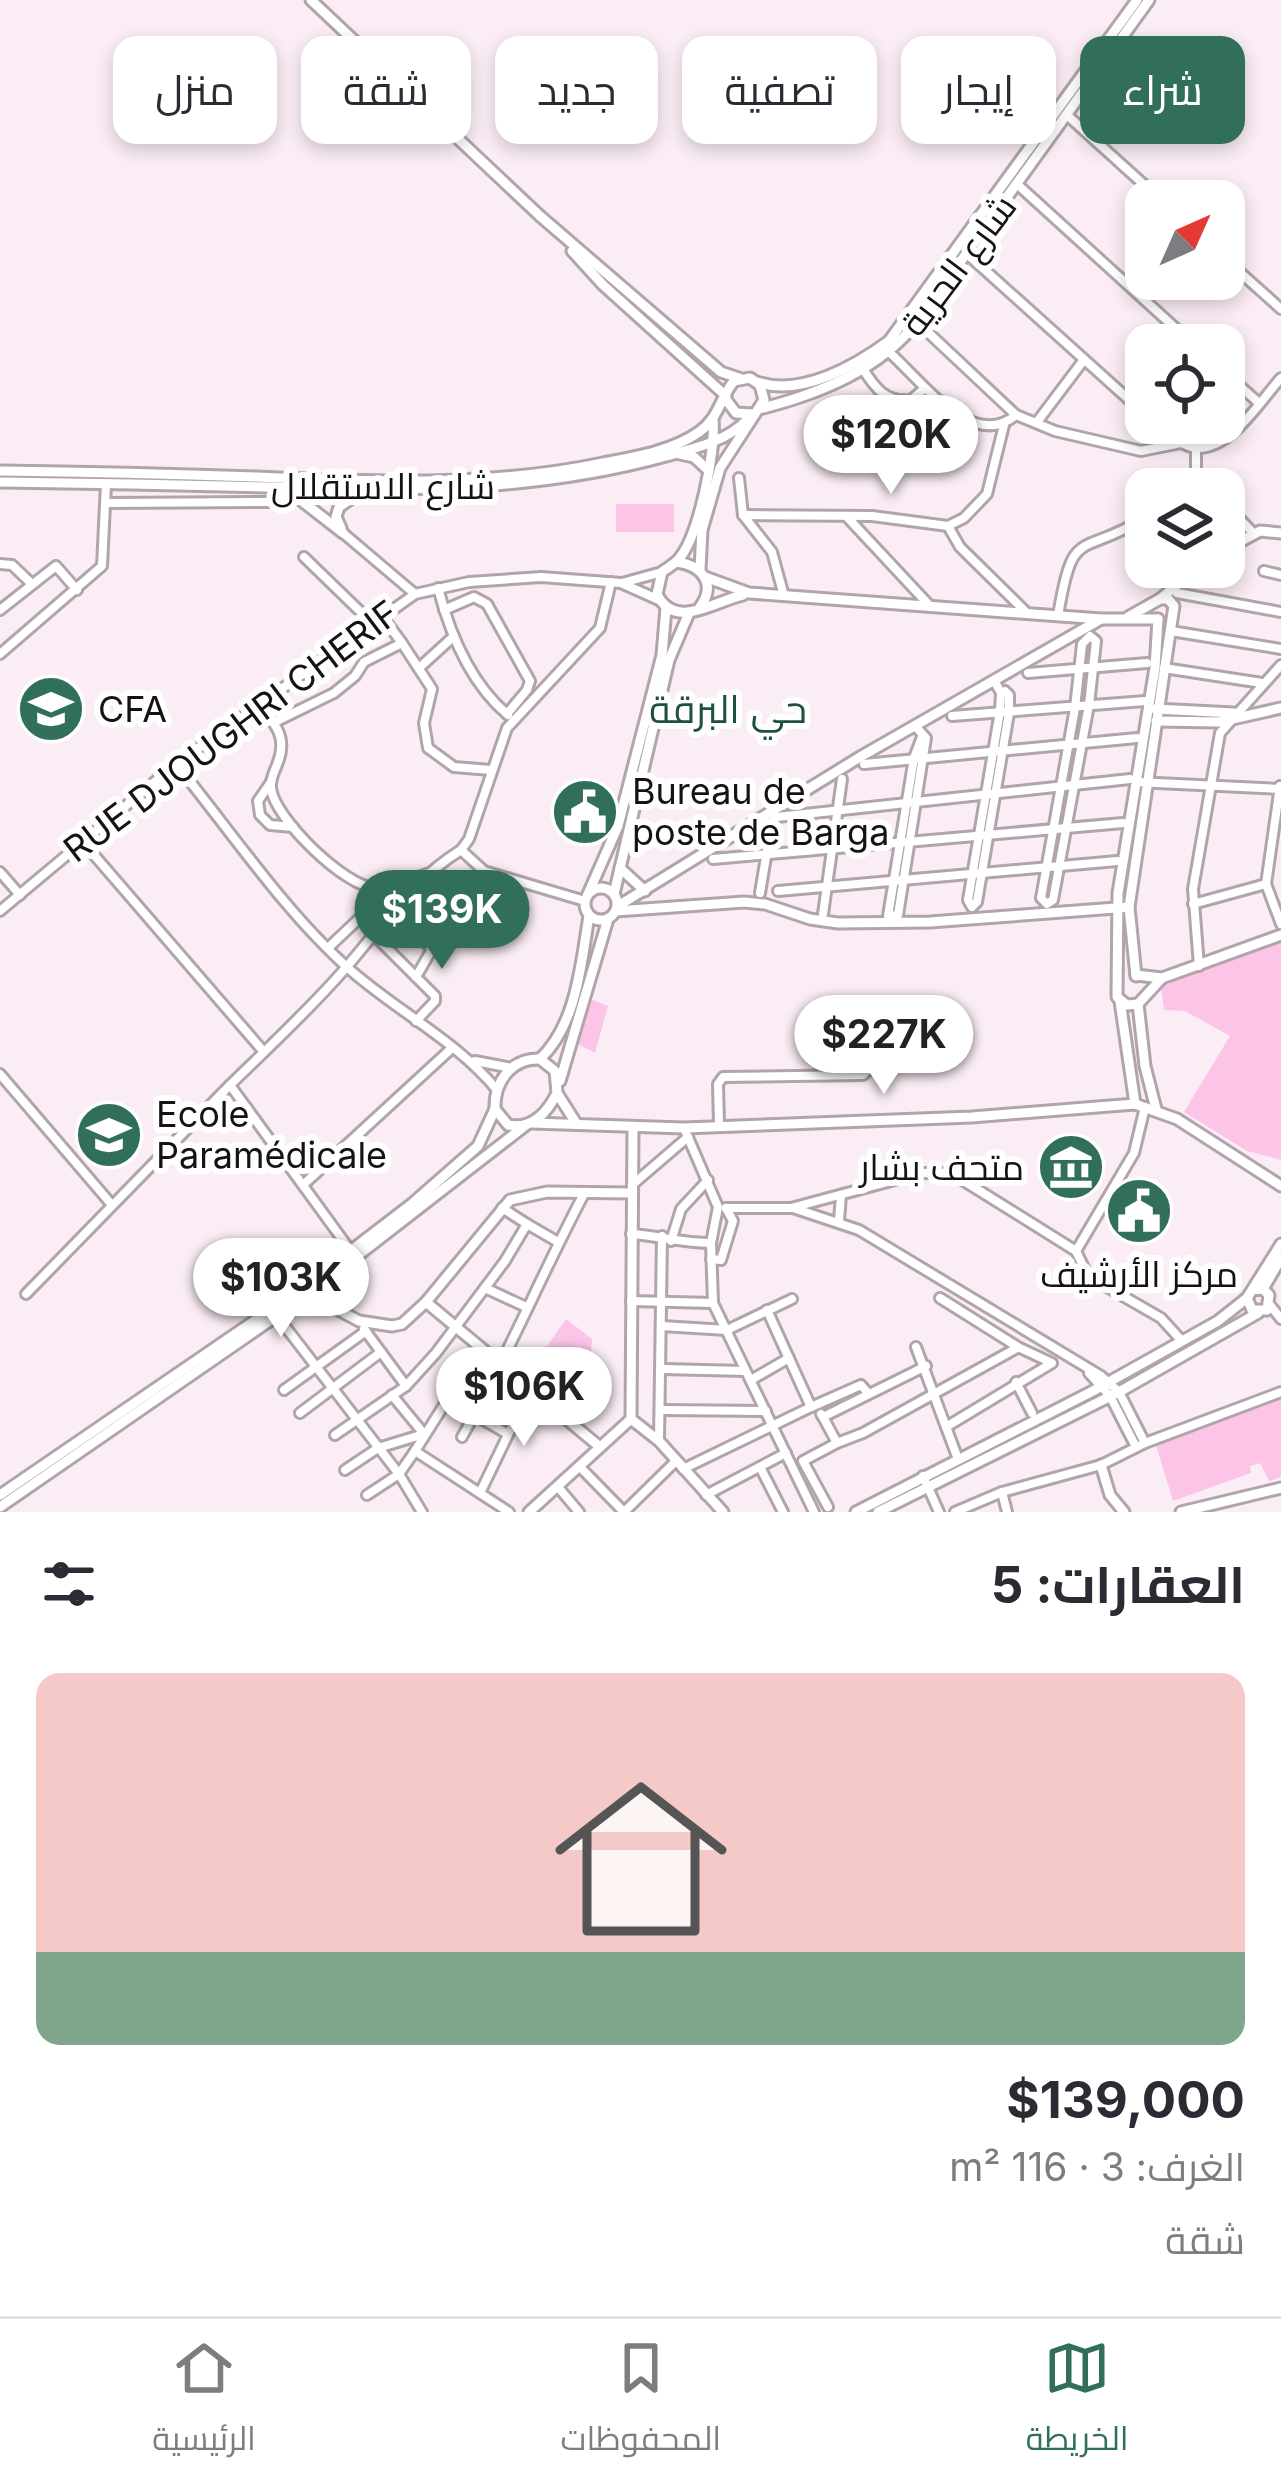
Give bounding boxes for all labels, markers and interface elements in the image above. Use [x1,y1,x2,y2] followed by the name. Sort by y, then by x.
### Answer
[113,36,277,144] chip: منزل
[301,36,471,144] chip: شقة
[495,36,658,144] chip: جديد
[682,36,877,144] chip: تصفية
[901,36,1056,144] chip: إيجار
[1080,36,1245,144] chip: شراء
[1125,180,1245,300] north arrow
[1125,180,1245,588] map controls
[891,186,1028,346] street label: شارع الحرية
[1125,324,1245,444] button: locate
[807,395,975,497] pin: $120K
[830,410,952,457] text: $120K
[271,464,495,511] street label: شارع الاستقلال
[1125,468,1245,588] button: layers
[55,591,407,871] street label: RUE DJOUGHRI CHERIF
[16,674,86,744] school or university icon: CFA
[649,685,807,740] district label: حي البرقة
[98,687,167,731] place label: CFA
[632,769,889,854] place label: Bureau de poste de Barga
[550,777,620,847] public building icon: Bureau de poste de Barga
[358,870,526,972] pin: $139K
[382,885,502,932] text: $139K
[800,995,968,1097] pin: $227K
[821,1010,947,1057] text: $227K
[156,1092,387,1177] place label: Ecole Paramédicale
[74,1100,144,1170] school or university icon: Ecole Paramédicale
[1036,1132,1106,1202] museum icon: متحف بشار
[858,1145,1024,1189] place label: متحف بشار
[1104,1176,1174,1246] public building icon: مركز الأرشيف
[197,1238,365,1340] pin: $103K
[1040,1252,1238,1296] place label: مركز الأرشيف
[220,1253,342,1300] text: $103K
[440,1347,608,1449] pin: $106K
[463,1362,585,1409] text: $106K
[36,1551,102,1617] icon: filters
[991,1554,1245,1615] text: العقارات: 5
[533,1751,749,1967] icon: home
[1006,2069,1245,2130] text: $139,000
[949,2143,1245,2190] text: الغرف: 3 · 116 m²
[1165,2216,1245,2263] text: شقة
[152,2335,256,2469] tab: الرئيسية
[560,2335,721,2469] tab: المحفوظات
[1026,2335,1129,2469] tab: الخريطة

